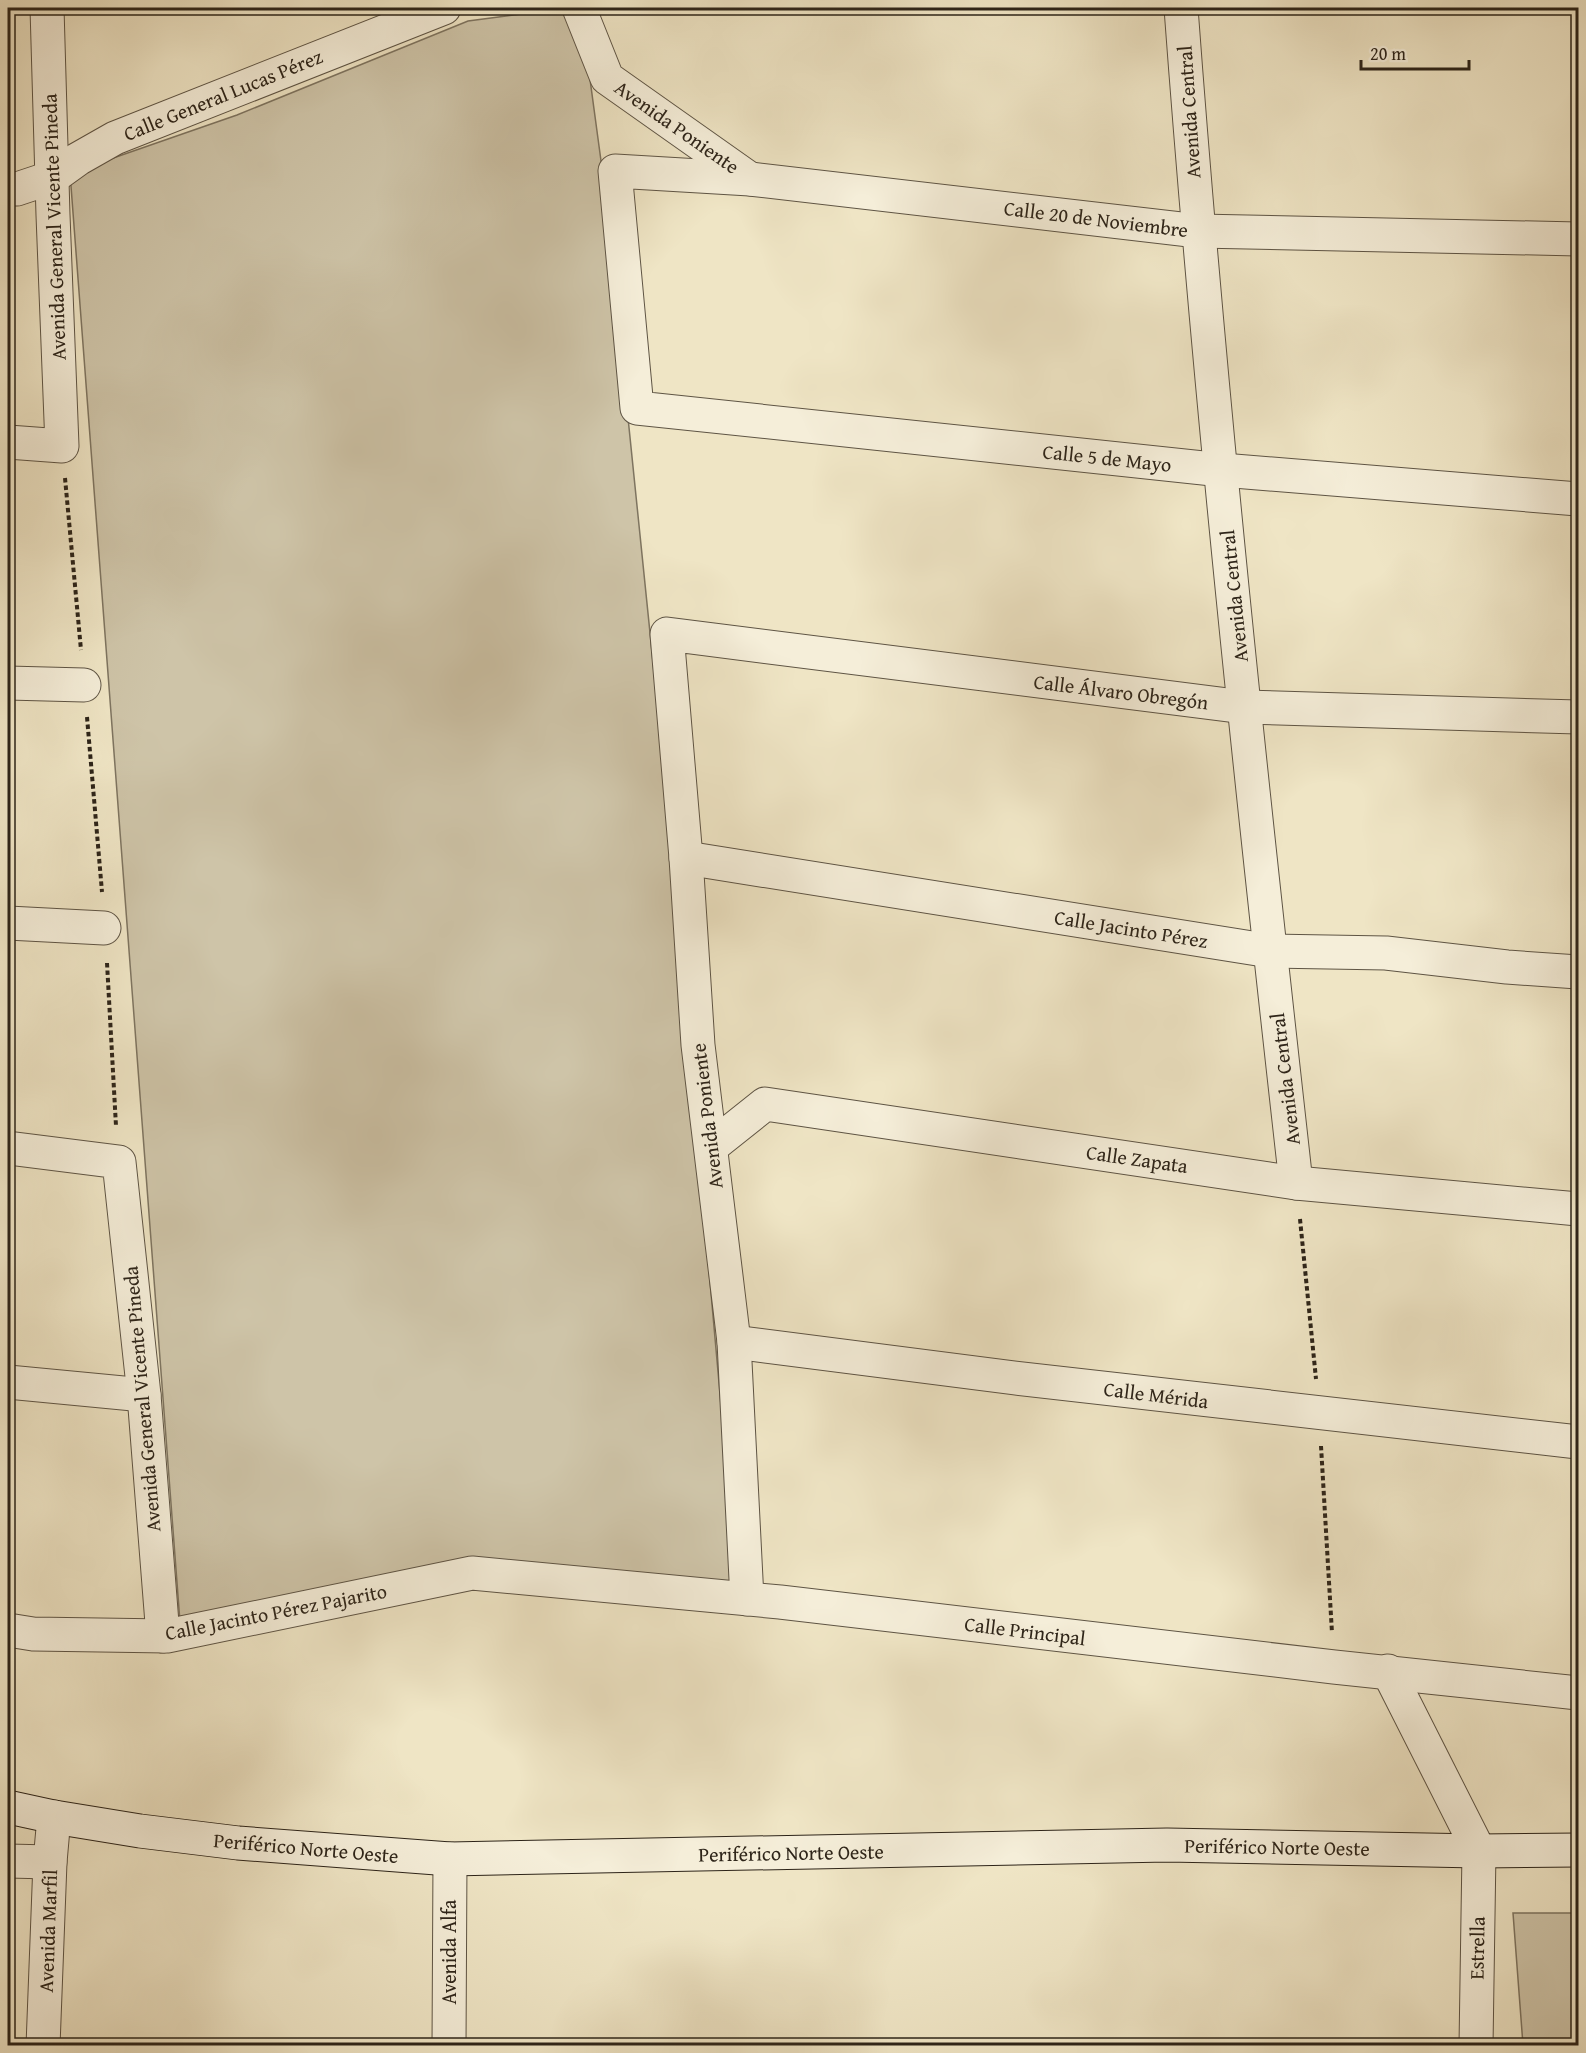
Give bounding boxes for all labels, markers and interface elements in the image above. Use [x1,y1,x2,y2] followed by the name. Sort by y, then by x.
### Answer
[1361,33,1469,71] scale bar
[1370,40,1406,67] text: 20 m
[119,41,327,148] street label: Calle General Lucas Pérez
[1169,44,1208,179] street label: Avenida Central
[609,73,746,180] street label: Avenida Poniente
[34,93,73,361] street label: Avenida General Vicente Pineda
[1002,193,1190,244] street label: Calle 20 de Noviembre
[1041,436,1173,479] street label: Calle 5 de Mayo
[1212,528,1255,664] street label: Avenida Central
[1032,666,1210,717] street label: Calle Álvaro Obregón
[1052,902,1210,955] street label: Calle Jacinto Pérez
[1262,1011,1307,1147] street label: Avenida Central
[683,1042,730,1190] street label: Avenida Poniente
[1084,1137,1190,1180] street label: Calle Zapata
[115,1264,168,1533] street label: Avenida General Vicente Pineda
[1102,1374,1211,1415] street label: Calle Mérida
[163,1576,389,1647] street label: Calle Jacinto Pérez Pajarito
[963,1609,1088,1652] street label: Calle Principal
[212,1825,400,1870] street label: Periférico Norte Oeste
[1184,1830,1370,1863] street label: Periférico Norte Oeste
[698,1836,884,1869] street label: Periférico Norte Oeste
[31,1869,64,1993] street label: Avenida Marfil
[434,1899,463,2005] street label: Avenida Alfa
[1461,1916,1492,1980] street label: Estrella

